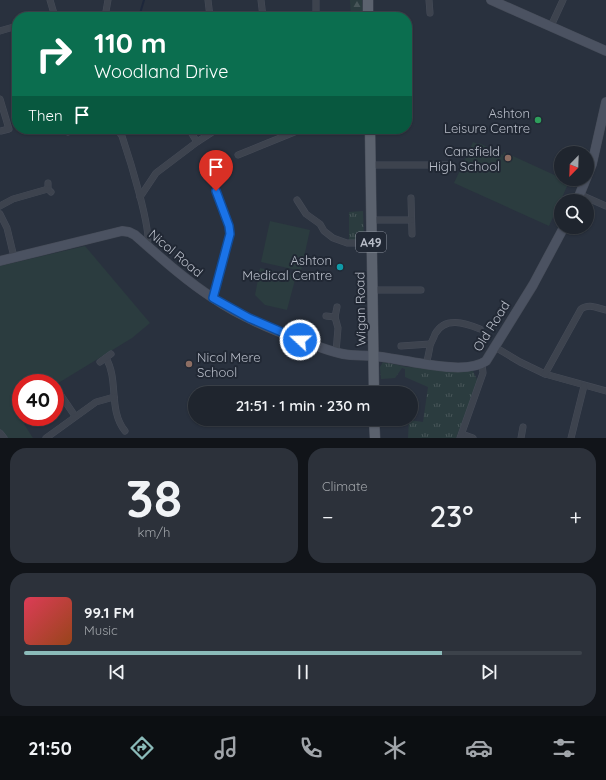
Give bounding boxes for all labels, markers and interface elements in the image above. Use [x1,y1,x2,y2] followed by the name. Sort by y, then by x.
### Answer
[94,25,167,60] text: 110 m
[28,28,80,80] icon: right
[94,60,228,83] text: Woodland Drive
[71,104,93,126] icon: arrive
[444,105,530,136] place label: Ashton Leisure Centre
[28,106,63,125] text: Then
[533,115,543,125] marker: Ashton Leisure Centre
[429,143,500,174] place label: Cansfield High School
[554,146,594,186] north arrow
[554,146,594,234] map controls
[199,150,233,191] pin
[503,153,513,163] marker: Cansfield High School
[205,156,227,178] icon: arrive
[554,194,594,234] button: search
[146,226,206,280] street label: Nicol Road
[356,232,386,252] road number: A49
[242,252,332,283] place label: Ashton Medical Centre
[335,262,345,272] marker: Ashton Medical Centre
[351,272,369,346] street label: Wigan Road
[469,298,513,354] street label: Old Road
[279,319,321,361] position arrow
[197,349,261,380] place label: Nicol Mere School
[184,359,194,369] marker: Nicol Mere School
[12,374,64,426] speed limit sign: 40
[236,396,370,415] text: 21:51 · 1 min · 230 m
[126,465,182,530] text: 38
[322,478,368,494] text: Climate
[429,497,474,535] text: 23°
[322,503,333,531] text: −
[570,503,582,531] text: +
[138,524,170,540] text: km/h
[84,603,134,622] text: 99.1 FM
[84,622,118,638] text: Music
[106,661,128,683] icon: previous
[292,661,314,683] icon: pause
[478,661,500,683] icon: next
[128,734,156,762] icon: directions
[212,734,240,762] icon: music
[297,734,325,762] icon: phone
[381,734,409,762] icon: climate
[465,734,493,762] icon: car
[550,734,578,762] icon: filters
[28,737,72,760] text: 21:50

